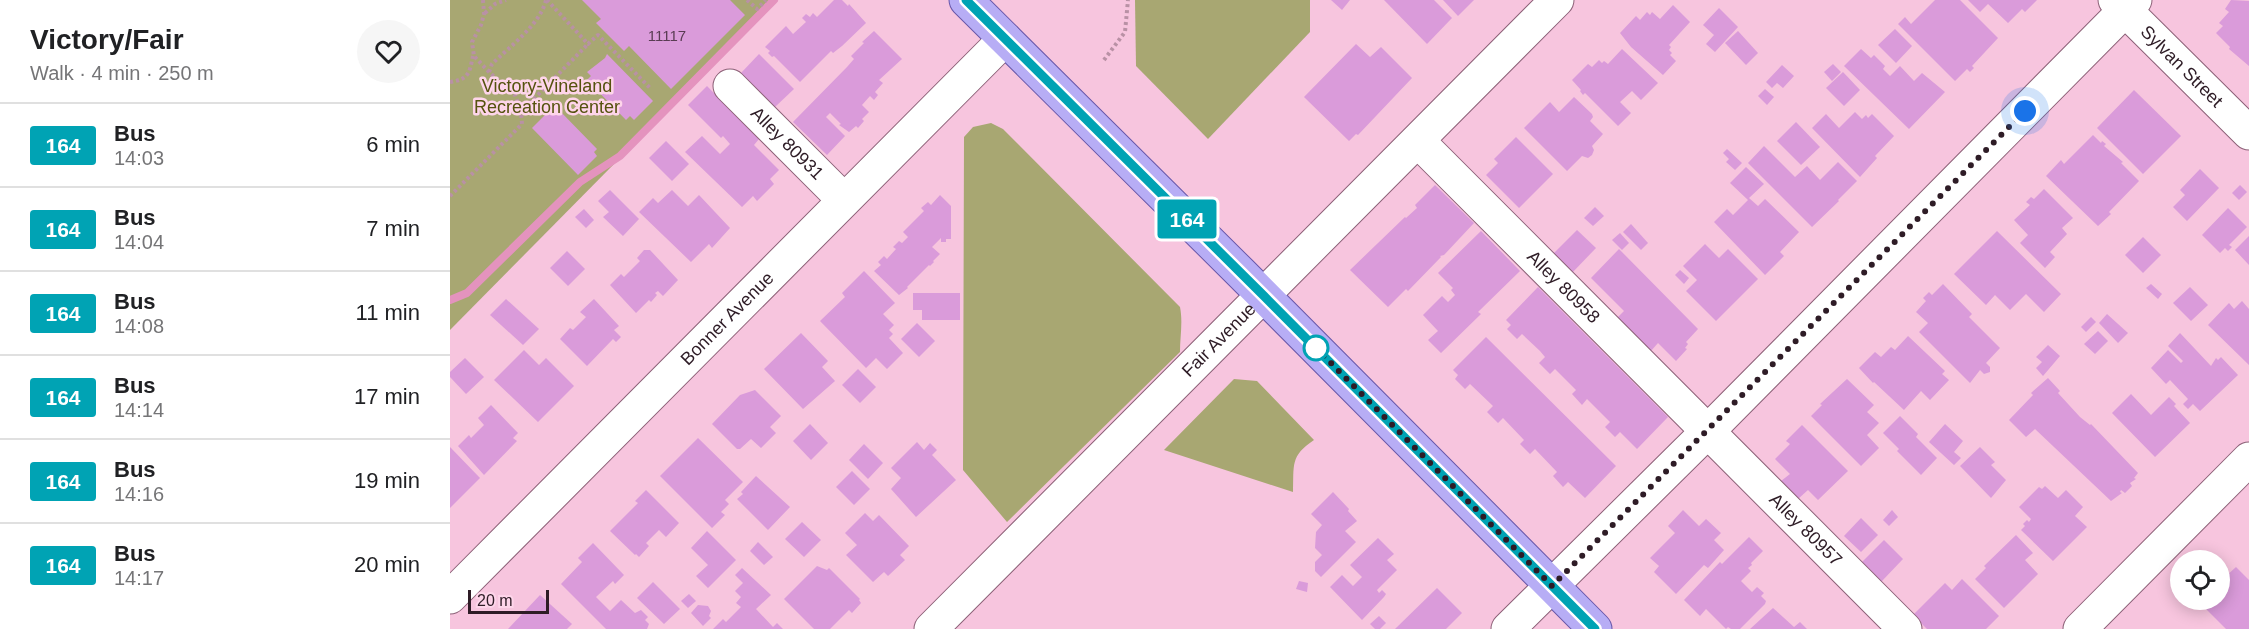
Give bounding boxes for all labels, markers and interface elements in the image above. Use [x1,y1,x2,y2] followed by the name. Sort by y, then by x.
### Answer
[357,20,420,83] button: heart
[2137,21,2227,111] street label: Sylvan Street
[30,24,184,55] text: Victory/Fair
[648,27,686,44] house number: 11117
[30,62,214,84] text: Walk · 4 min · 250 m
[474,76,620,117] park label: Victory-Vineland Recreation Center
[2010,96,2040,126] your location
[747,103,828,184] street label: Alley 80931
[114,121,156,146] text: Bus
[366,132,420,157] text: 6 min
[45,134,81,157] text: 164
[114,147,164,169] text: 14:03
[1152,200,1221,238] line badge: 164
[114,205,156,230] text: Bus
[1169,208,1205,231] text: 164
[366,216,420,241] text: 7 min
[45,218,81,241] text: 164
[114,231,164,253] text: 14:04
[1523,246,1604,327] street label: Alley 80958
[677,268,778,369] street label: Bonner Avenue
[114,289,156,314] text: Bus
[1178,299,1260,381] street label: Fair Avenue
[356,300,420,325] text: 11 min
[45,302,81,325] text: 164
[114,315,164,337] text: 14:08
[1303,335,1329,361] unlabelled marker
[114,373,156,398] text: Bus
[354,384,420,409] text: 17 min
[45,386,81,409] text: 164
[114,399,164,421] text: 14:14
[114,457,156,482] text: Bus
[354,468,420,493] text: 19 min
[45,470,81,493] text: 164
[114,483,164,505] text: 14:16
[1765,489,1846,570] street label: Alley 80957
[114,541,156,566] text: Bus
[2170,550,2230,610] map controls
[2170,550,2230,610] button: locate
[354,552,420,577] text: 20 min
[45,554,81,577] text: 164
[114,567,164,589] text: 14:17
[468,587,549,614] scale bar
[477,592,513,609] text: 20 m

